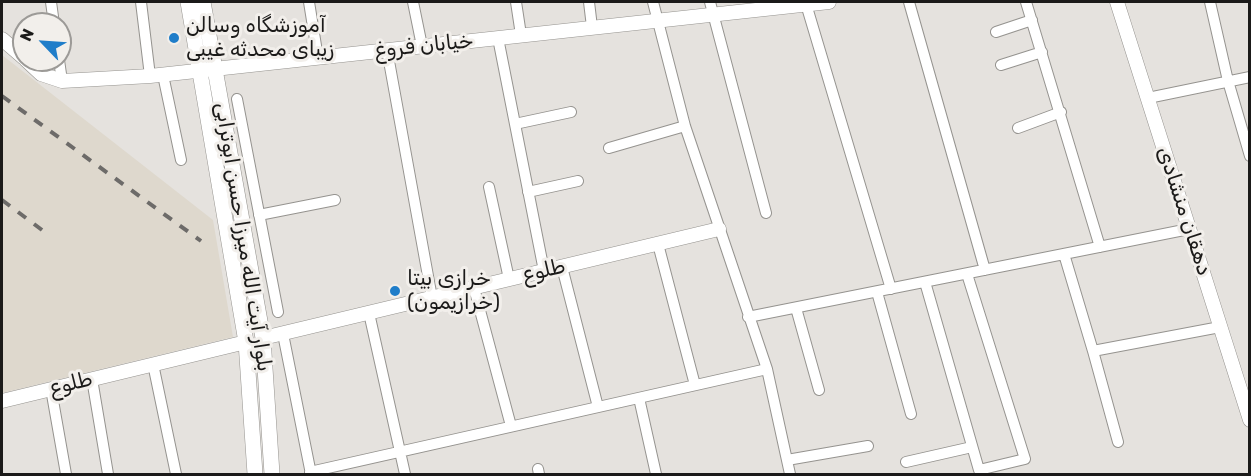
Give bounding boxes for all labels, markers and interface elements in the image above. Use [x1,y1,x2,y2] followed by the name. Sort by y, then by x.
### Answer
[12,12,72,72] north arrow
[186,13,334,63] place label: آموزشگاه وسالن زیبای محدثه غیبی
[16,26,38,44] text: N
[373,28,475,64] street label: خیابان فروغ
[167,31,181,45] marker: آموزشگاه وسالن زیبای محدثه غیبی
[209,101,277,373] street label: بلوار آیت الله میرزا حسن ابوترابی
[1151,143,1217,279] street label: دهقان منشادی
[520,254,568,288] street label: طلوع
[407,266,500,316] place label: خرازی بیتا (خرازیمون)
[388,284,402,298] marker: خرازی بیتا (خرازیمون)
[47,367,95,401] street label: طلوع

